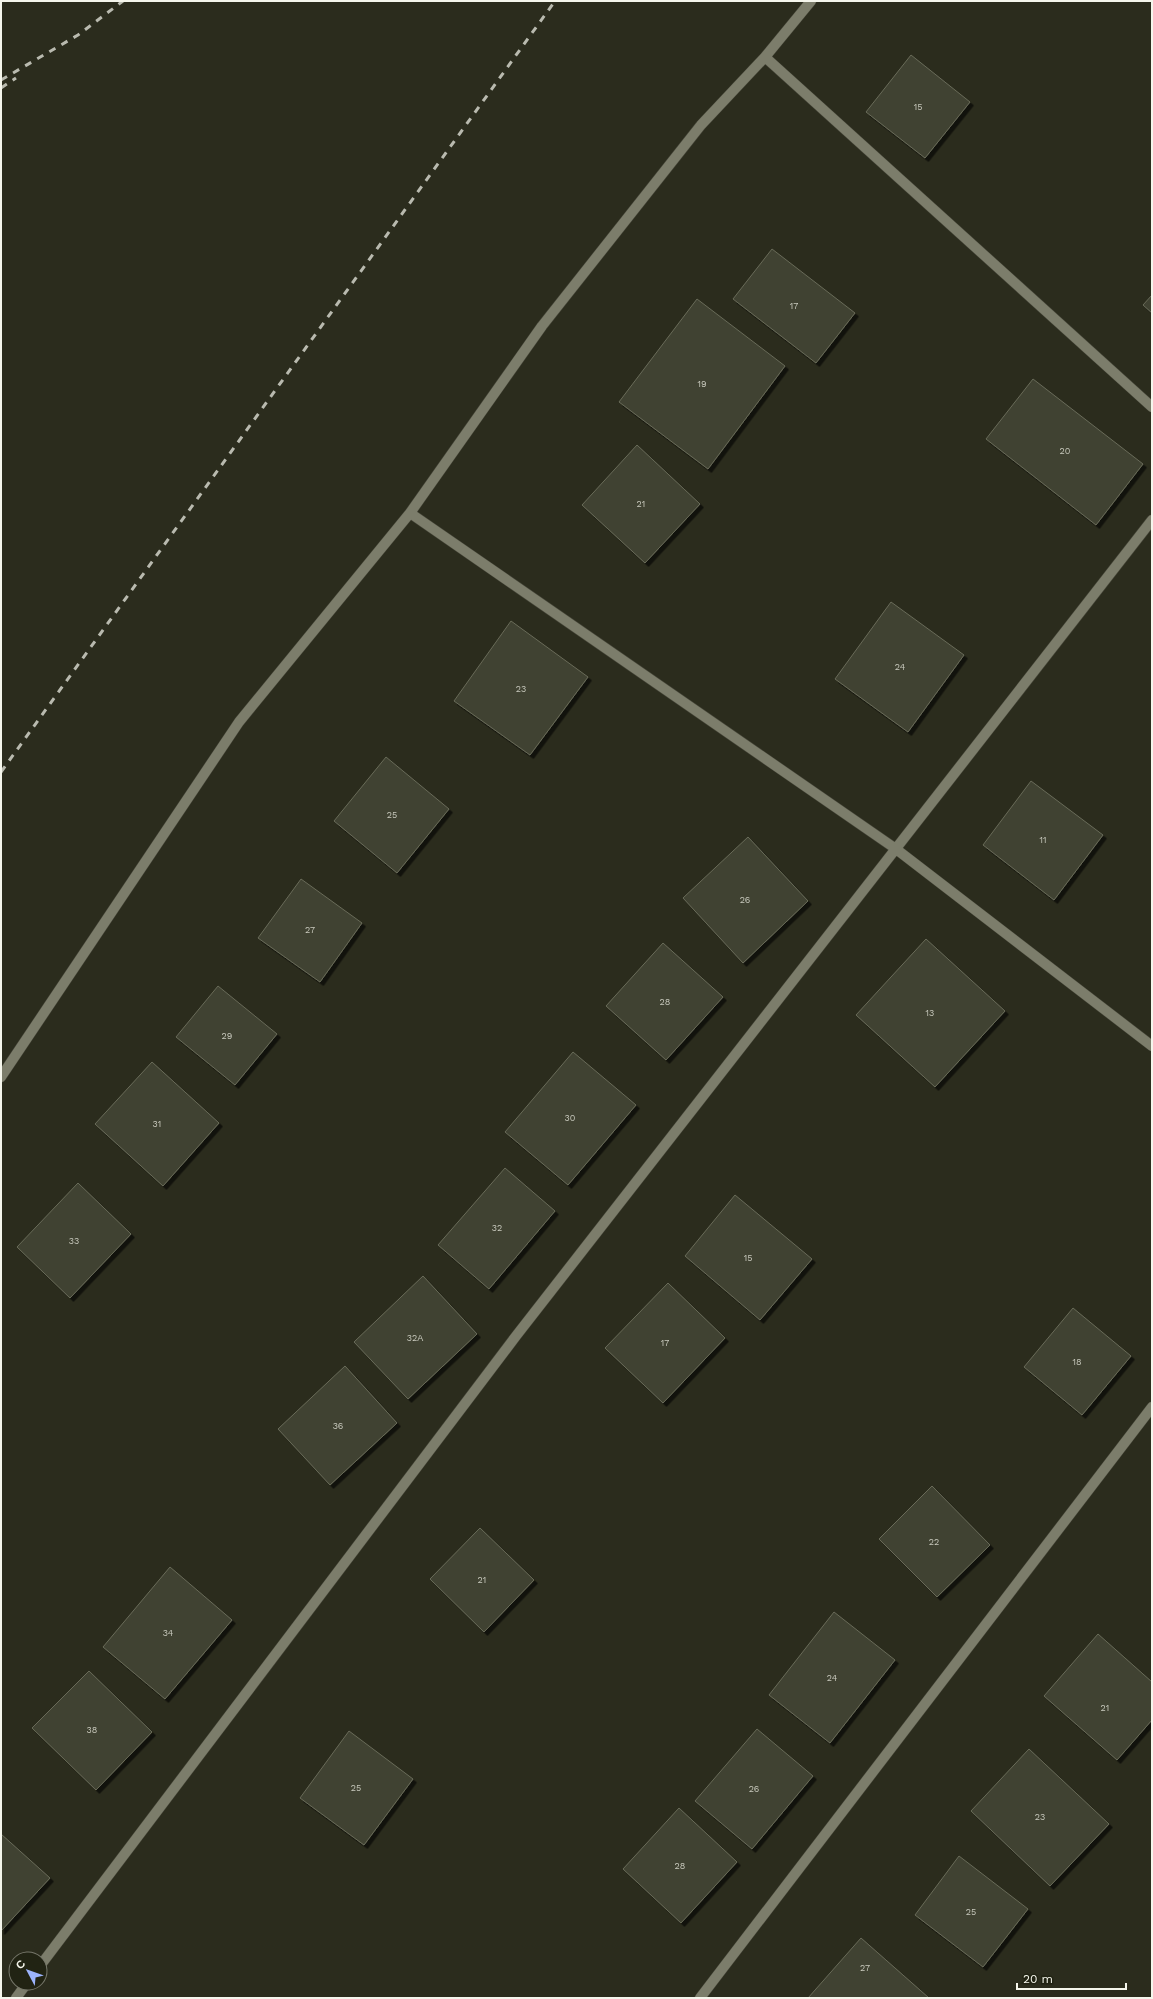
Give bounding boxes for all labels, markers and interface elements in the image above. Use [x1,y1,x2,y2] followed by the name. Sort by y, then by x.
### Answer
[914,102,922,112] house number: 15
[790,301,798,311] house number: 17
[697,379,707,389] house number: 19
[1060,446,1071,456] house number: 20
[637,499,645,509] house number: 21
[895,662,906,672] house number: 24
[516,684,526,694] house number: 23
[387,810,397,820] house number: 25
[1039,835,1047,845] house number: 11
[740,895,750,905] house number: 26
[305,925,315,935] house number: 27
[660,997,670,1007] house number: 28
[926,1008,934,1018] house number: 13
[222,1031,232,1041] house number: 29
[565,1113,576,1123] house number: 30
[153,1119,161,1129] house number: 31
[492,1223,502,1233] house number: 32
[69,1236,79,1246] house number: 33
[744,1253,752,1263] house number: 15
[407,1333,423,1343] house number: 32А
[661,1338,669,1348] house number: 17
[1072,1357,1082,1367] house number: 18
[333,1421,343,1431] house number: 36
[929,1537,939,1547] house number: 22
[478,1575,486,1585] house number: 21
[163,1628,174,1638] house number: 34
[827,1673,838,1683] house number: 24
[1101,1703,1109,1713] house number: 21
[87,1725,97,1735] house number: 38
[351,1783,361,1793] house number: 25
[749,1784,759,1794] house number: 26
[1035,1812,1045,1822] house number: 23
[675,1861,685,1871] house number: 28
[966,1907,976,1917] house number: 25
[8,1951,48,1991] north arrow
[13,1957,28,1972] text: С
[860,1963,870,1973] house number: 27
[1017,1965,1126,1991] scale bar
[1023,1972,1053,1986] text: 20 m

